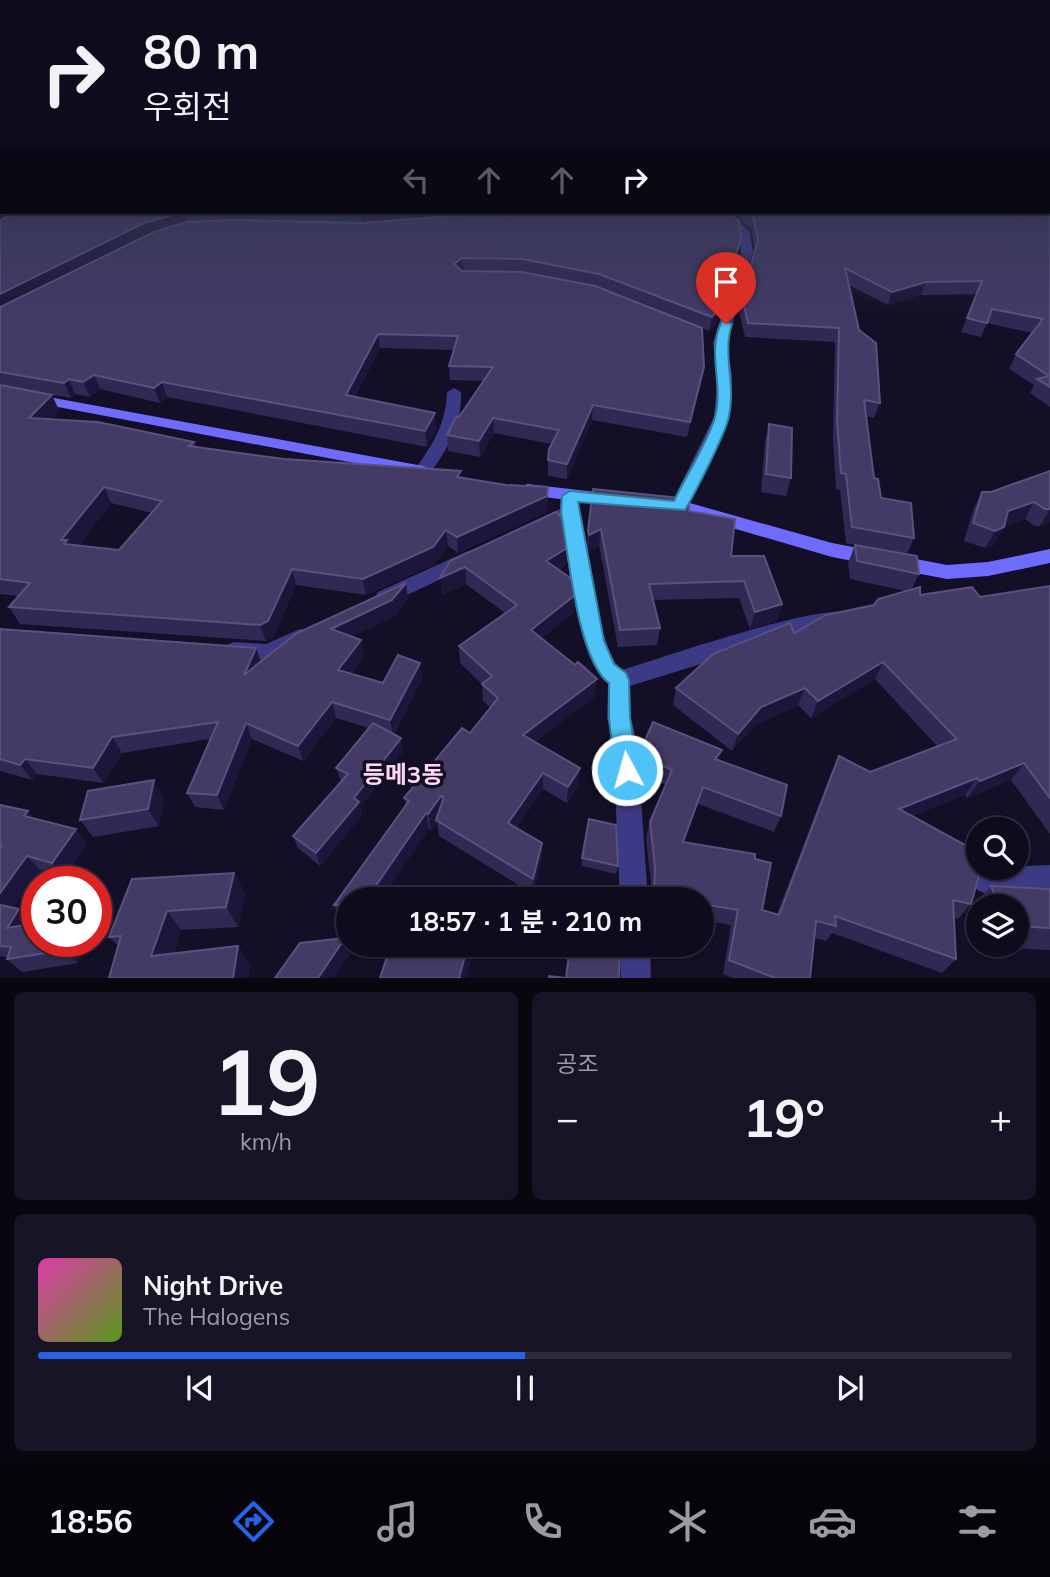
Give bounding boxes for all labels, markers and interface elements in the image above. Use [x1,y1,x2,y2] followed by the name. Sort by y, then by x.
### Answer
[143,20,259,81] text: 80 m
[28,28,119,119] icon: right
[143,86,231,126] text: 우회전
[397,161,435,199] icon: left
[470,161,508,199] icon: ahead
[543,161,581,199] icon: ahead
[616,161,654,199] icon: right
[696,252,756,324] pin
[707,263,745,301] icon: arrive
[590,733,664,807] position arrow
[363,759,443,789] district label: 등메3동
[966,817,1029,957] map controls
[966,817,1029,880] button: search
[21,866,112,957] speed limit sign: 30
[966,894,1029,957] button: layers
[408,905,642,938] text: 18:57 · 1 분 · 210 m
[211,1024,321,1138] text: 19
[556,1049,598,1078] text: 공조
[743,1085,825,1150] text: 19°
[556,1094,579,1142] text: −
[989,1094,1012,1142] text: +
[240,1127,292,1156] text: km/h
[143,1269,283,1302] text: Night Drive
[143,1302,290,1331] text: The Halogens
[181,1369,219,1407] icon: previous
[506,1369,544,1407] icon: pause
[831,1369,869,1407] icon: next
[229,1497,278,1546] icon: directions
[373,1497,422,1546] icon: music
[518,1497,567,1546] icon: phone
[663,1497,712,1546] icon: climate
[808,1497,857,1546] icon: car
[953,1497,1002,1546] icon: filters
[48,1501,133,1541] text: 18:56

